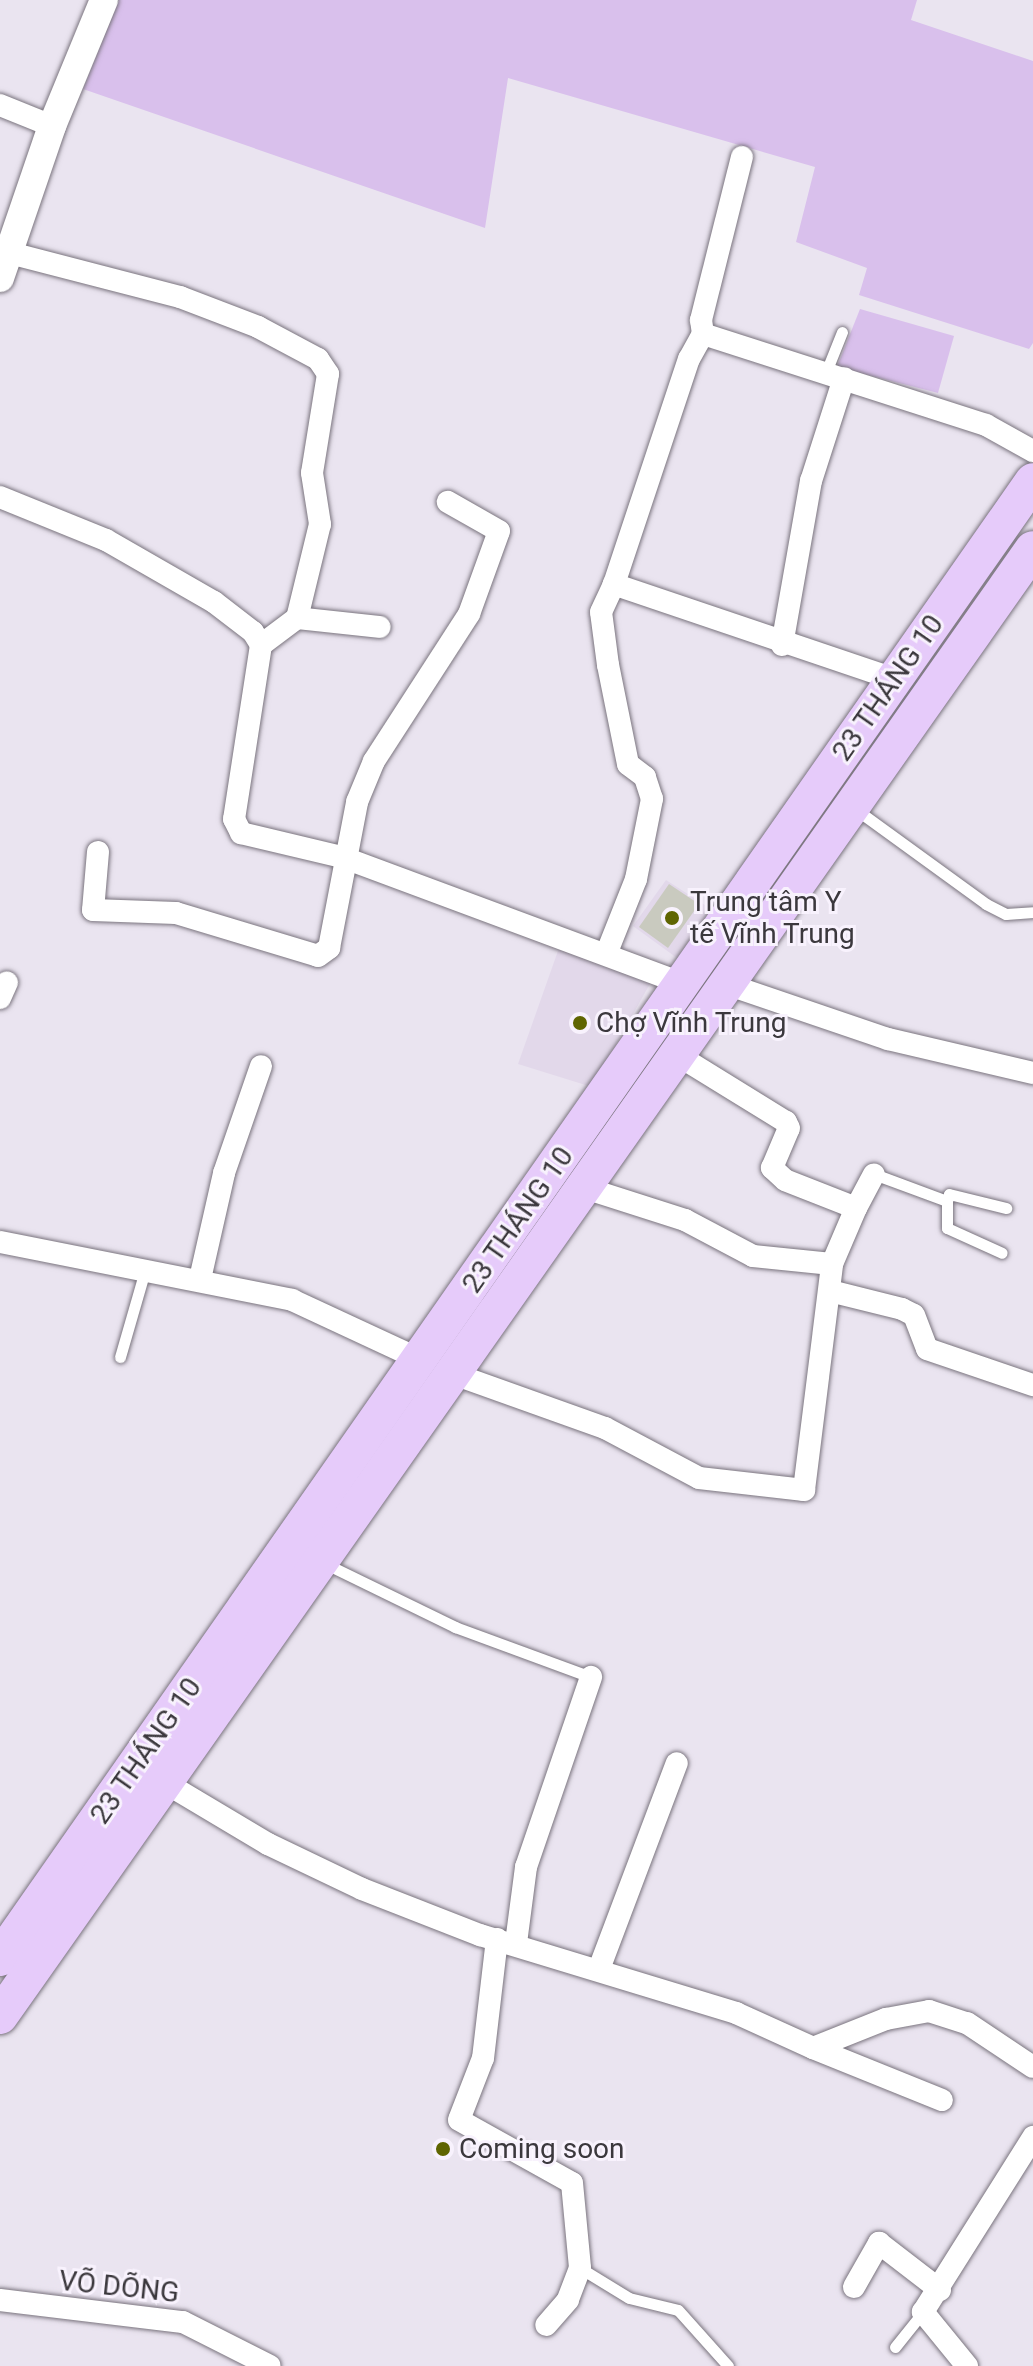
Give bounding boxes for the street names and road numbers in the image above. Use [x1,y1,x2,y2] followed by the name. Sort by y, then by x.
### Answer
[825,608,951,768] street label: 23 THÁNG 10
[455,1140,581,1300] street label: 23 THÁNG 10
[83,1671,209,1831] street label: 23 THÁNG 10
[57,2264,181,2310] street label: VÕ DÕNG

